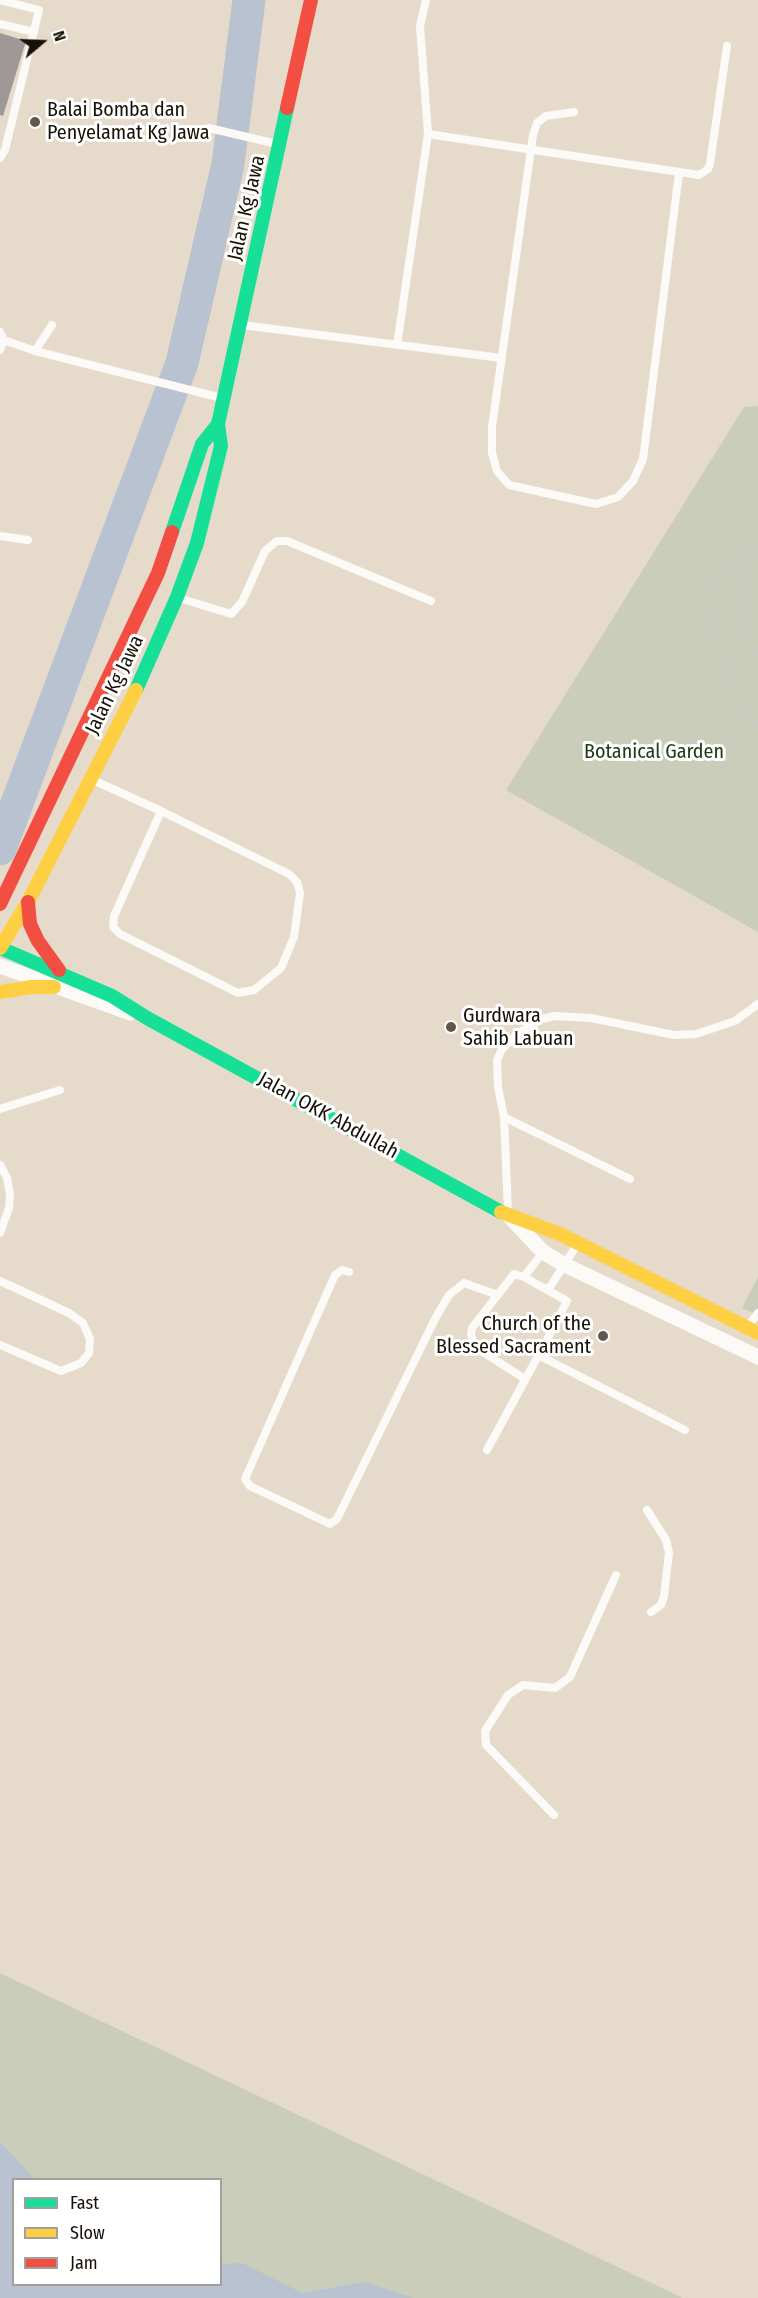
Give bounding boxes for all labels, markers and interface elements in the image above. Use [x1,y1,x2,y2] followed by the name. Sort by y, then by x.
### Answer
[12,12,72,72] north arrow
[49,28,70,44] text: N
[47,98,209,145] place label: Balai Bomba dan Penyelamat Kg Jawa
[28,115,42,129] marker: Balai Bomba dan Penyelamat Kg Jawa
[223,153,271,263] street label: Jalan Kg Jawa
[81,631,149,739] street label: Jalan Kg Jawa
[584,740,724,764] park label: Botanical Garden
[463,1004,574,1051] place label: Gurdwara Sahib Labuan
[444,1020,458,1034] marker: Gurdwara Sahib Labuan
[254,1067,402,1165] street label: Jalan OKK Abdullah
[436,1312,591,1359] place label: Church of the Blessed Sacrament
[596,1329,610,1343] marker: Church of the Blessed Sacrament
[12,2178,222,2286] legend
[70,2192,99,2214] text: Fast
[70,2222,105,2244] text: Slow
[70,2252,98,2274] text: Jam

